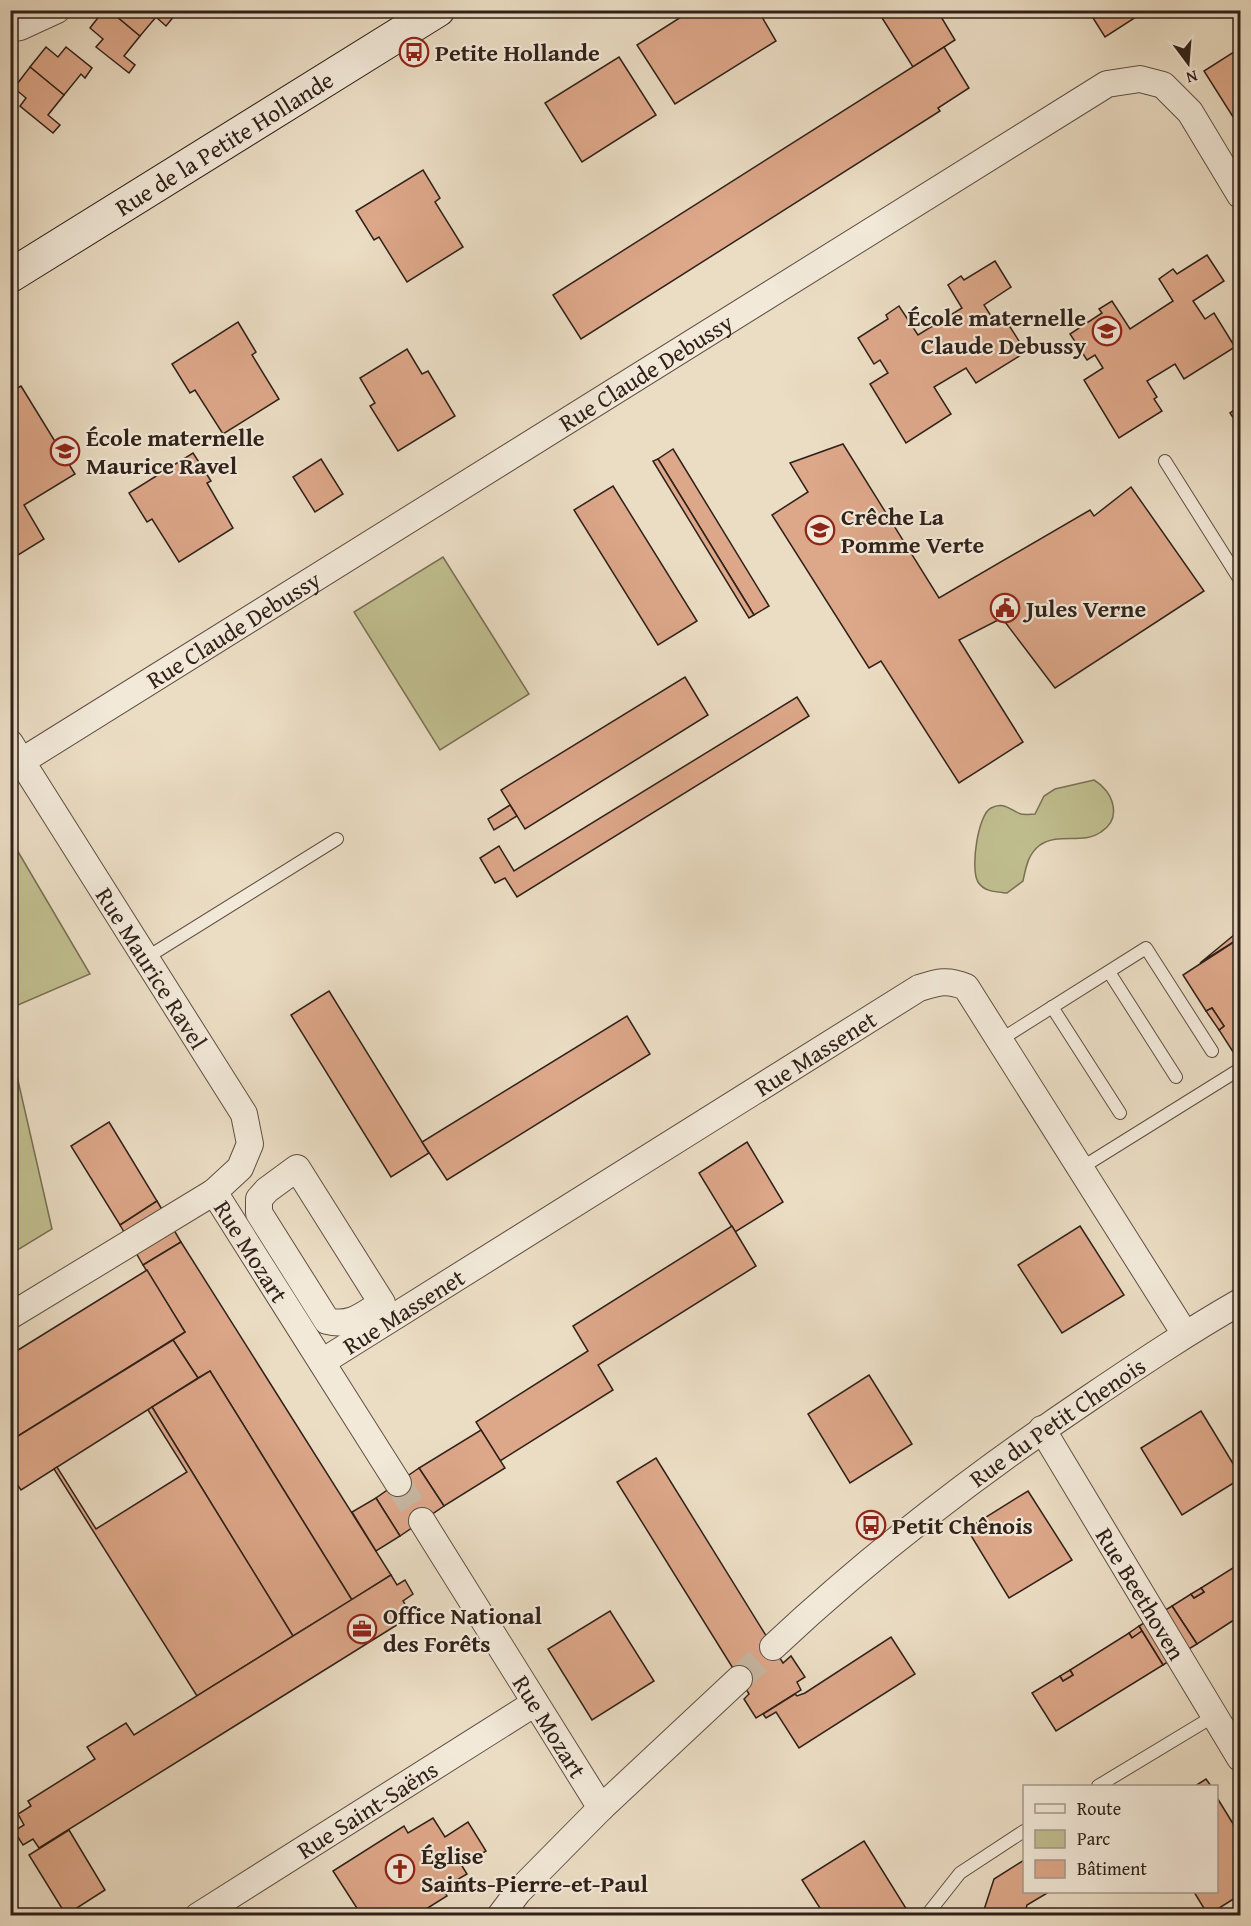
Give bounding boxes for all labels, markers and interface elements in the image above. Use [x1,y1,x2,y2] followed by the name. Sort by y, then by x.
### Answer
[1158,33,1218,93] north arrow
[435,35,600,70] place label: Petite Hollande
[398,36,430,68] bus stop icon: Petite Hollande
[108,62,340,224] street label: Rue de la Petite Hollande
[1183,64,1201,91] text: N
[907,300,1087,363] place label: École maternelle Claude Debussy
[552,304,739,439] street label: Rue Claude Debussy
[1091,315,1123,347] school or university icon: École maternelle Claude Debussy
[86,420,265,483] place label: École maternelle Maurice Ravel
[49,435,81,467] school or university icon: École maternelle Maurice Ravel
[841,499,984,562] place label: Crêche La Pomme Verte
[804,514,836,546] school or university icon: Crêche La Pomme Verte
[140,562,327,697] street label: Rue Claude Debussy
[1022,591,1147,626] place label: Jules Verne
[989,592,1021,624] public building icon: Jules Verne
[88,880,216,1056] street label: Rue Maurice Ravel
[747,1001,883,1104] street label: Rue Massenet
[206,1193,297,1310] street label: Rue Mozart
[336,1259,472,1362] street label: Rue Massenet
[962,1348,1152,1495] street label: Rue du Petit Chenois
[892,1508,1033,1543] place label: Petit Chênois
[855,1509,887,1541] bus stop icon: Petit Chênois
[1087,1520,1195,1667] street label: Rue Beethoven
[383,1598,543,1661] place label: Office National des Forêts
[346,1613,378,1645] office icon: Office National des Forêts
[505,1668,596,1785] street label: Rue Mozart
[290,1751,444,1867] street label: Rue Saint-Saëns
[1023,1785,1218,1893] legend
[1077,1795,1121,1822] text: Route
[1077,1825,1110,1852] text: Parc
[421,1838,649,1901] place label: Église Saints-Pierre-et-Paul
[384,1853,416,1885] church icon: Église Saints-Pierre-et-Paul
[1077,1855,1147,1882] text: Bâtiment

